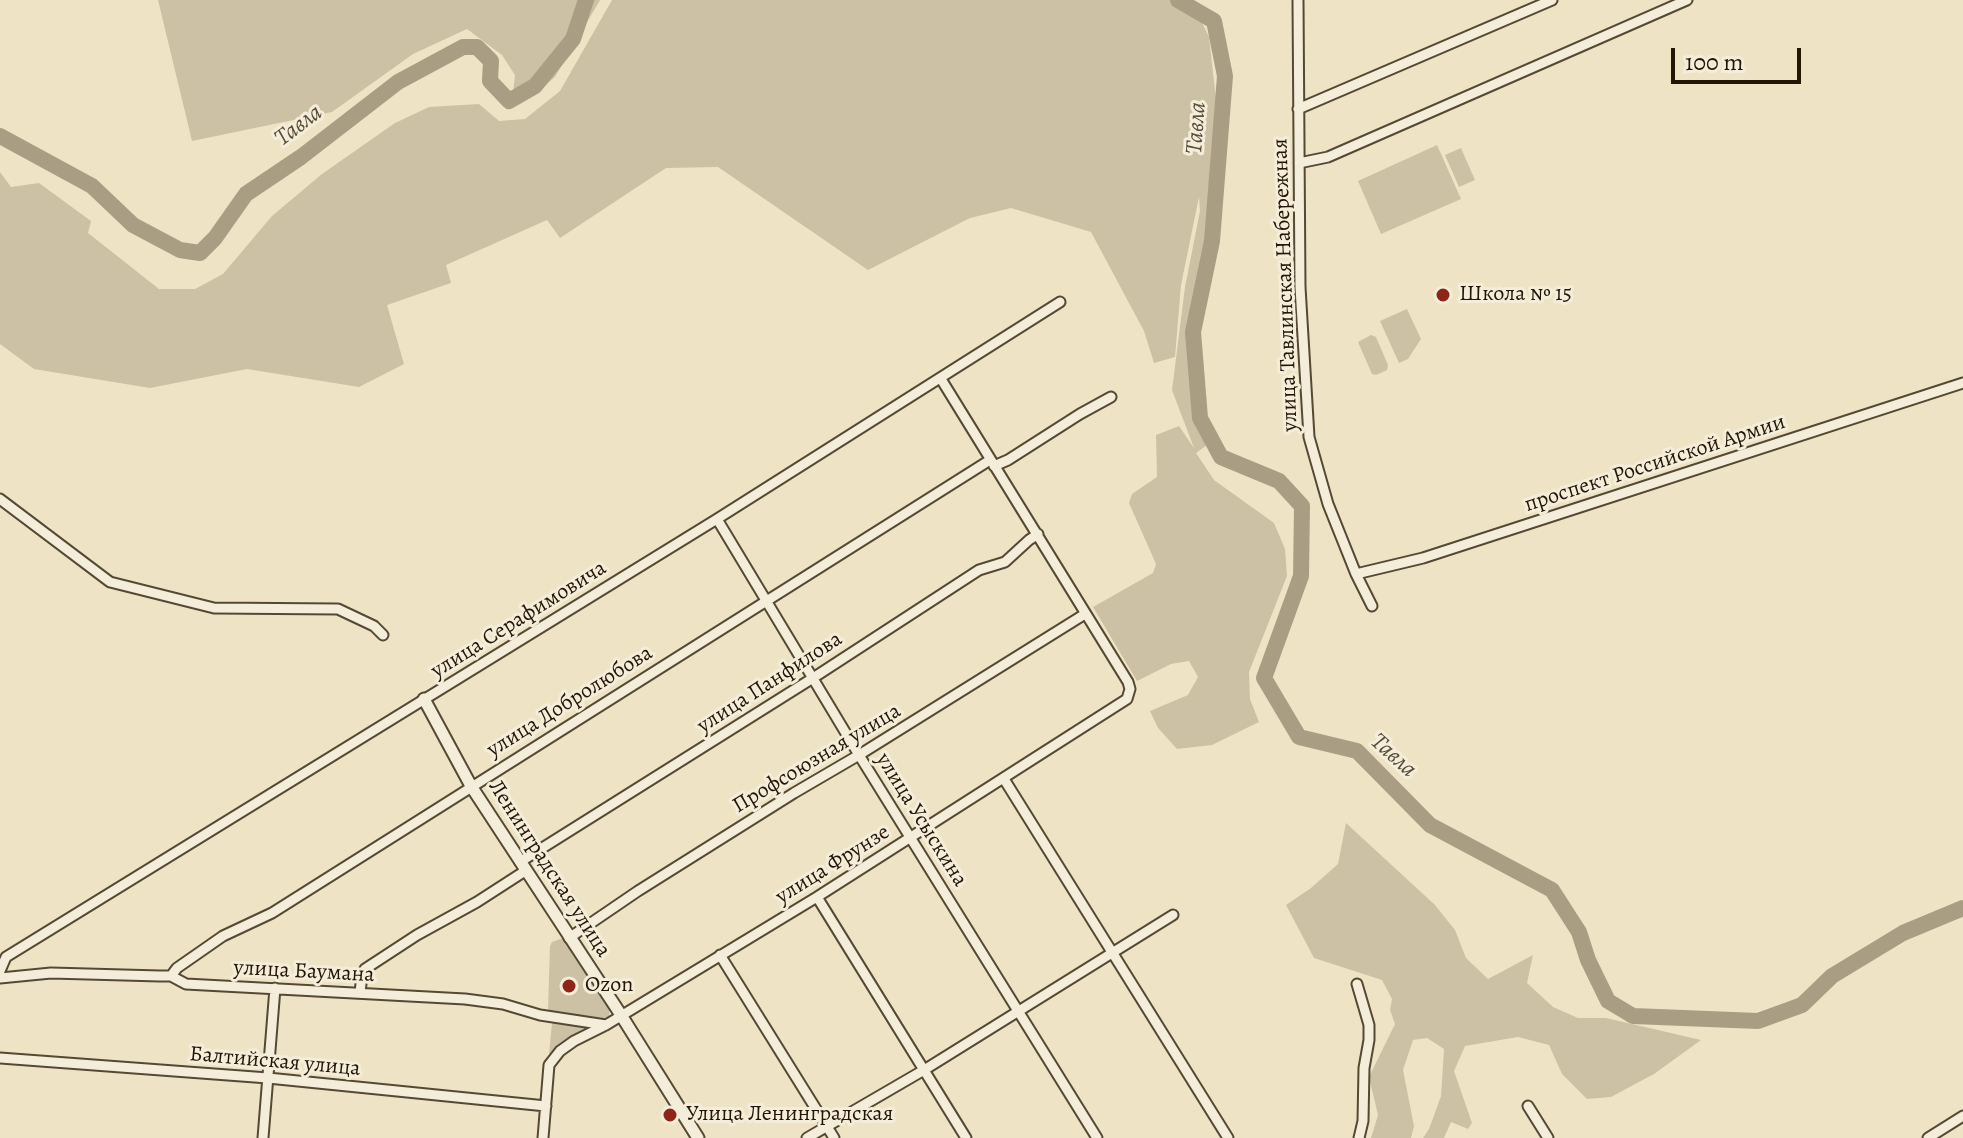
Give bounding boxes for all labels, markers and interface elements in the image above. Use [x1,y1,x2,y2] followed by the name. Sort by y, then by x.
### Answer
[1675,32,1805,82] scale bar
[1685,46,1744,78] text: 100 m
[269,99,329,153] water label: Тавла
[1181,101,1213,155] water label: Тавла
[1268,138,1304,432] street label: улица Тавлинская Набережная
[1459,282,1572,308] place label: Школа № 15
[1434,286,1452,304] marker: Школа № 15
[1521,409,1789,519] street label: проспект Российской Армии
[426,555,612,685] street label: улица Серафимовича
[693,626,847,740] street label: улица Панфилова
[482,640,658,764] street label: улица Добролюбова
[728,698,906,820] street label: Профсоюзная улица
[1364,728,1422,784] water label: Тавла
[869,748,973,892] street label: улица Усыскина
[482,775,616,963] street label: Ленинградская улица
[771,820,895,910] street label: улица Фрунзе
[233,955,375,989] street label: улица Баумана
[585,973,633,999] place label: Ozon
[560,977,578,995] marker: Ozon
[188,1041,362,1083] street label: Балтийская улица
[686,1102,893,1128] place label: Улица Ленинградская
[661,1106,679,1124] marker: Улица Ленинградская

